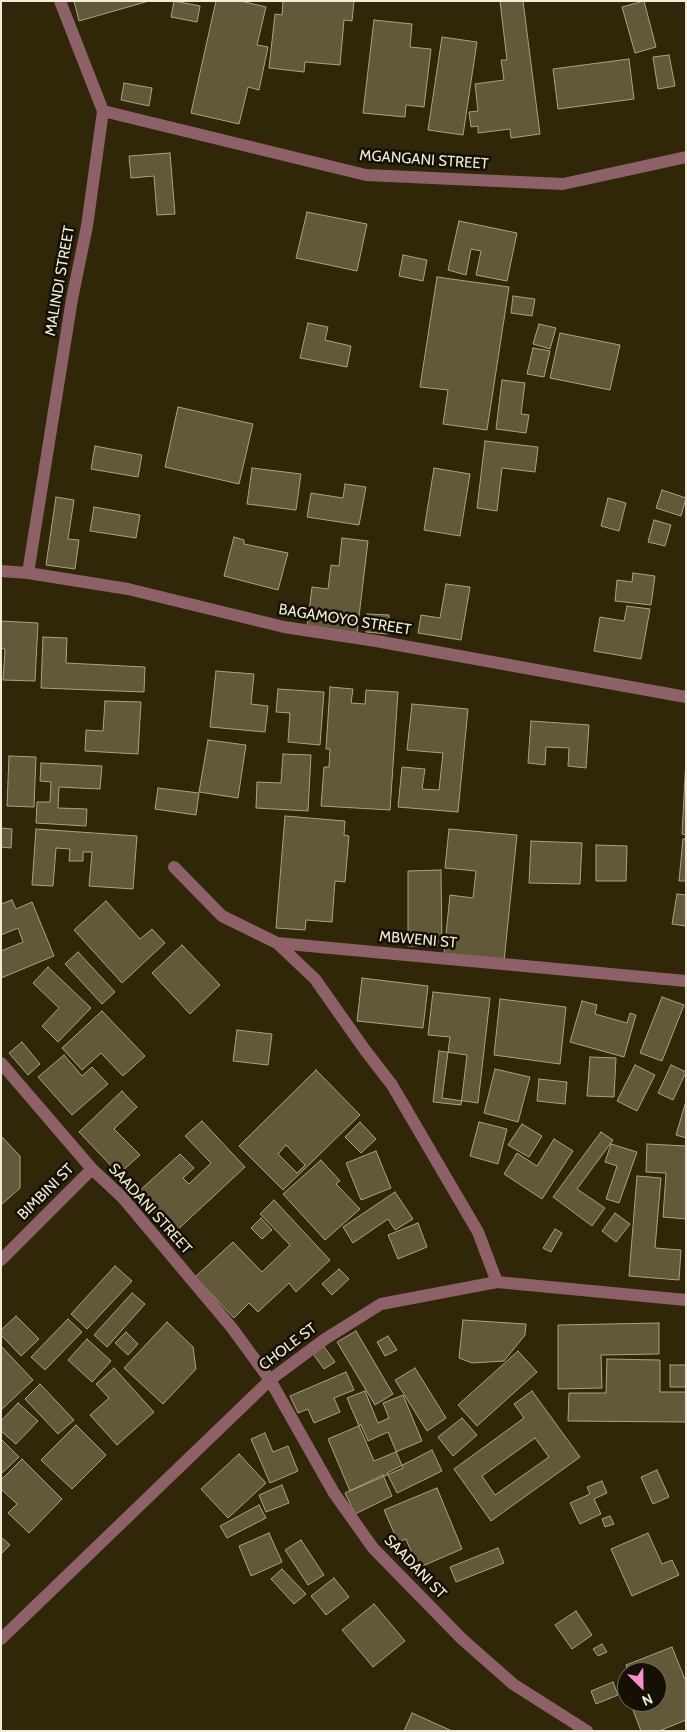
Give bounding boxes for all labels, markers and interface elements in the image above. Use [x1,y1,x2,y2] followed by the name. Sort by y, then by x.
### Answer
[359,147,489,173] street label: MGANGANI STREET
[41,224,79,338] street label: MALINDI STREET
[277,601,413,639] street label: BAGAMOYO STREET
[378,928,458,952] street label: MBWENI ST
[14,1160,78,1224] street label: BIMBINI ST
[105,1160,195,1258] street label: SAADANI STREET
[256,1320,320,1374] street label: CHOLE ST
[380,1531,450,1603] street label: SAADANI ST
[617,1662,667,1712] north arrow
[639,1690,656,1710] text: N

